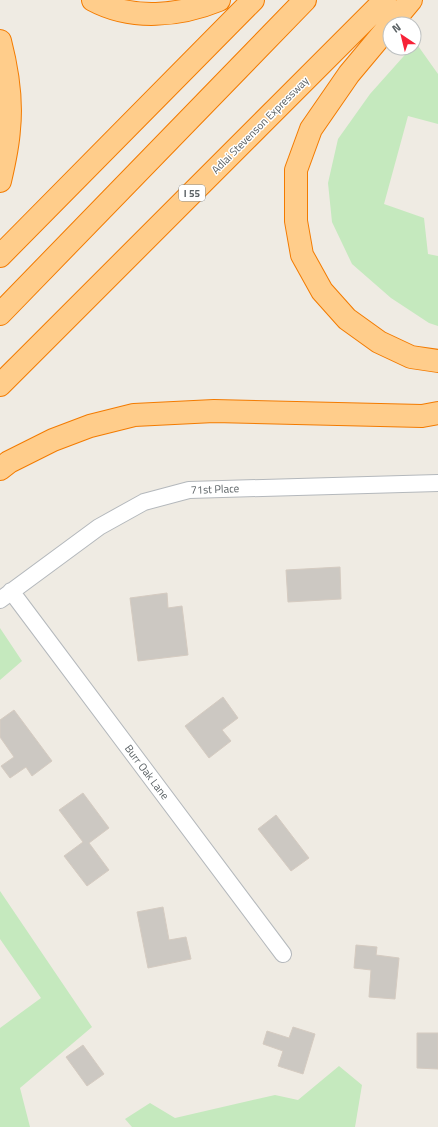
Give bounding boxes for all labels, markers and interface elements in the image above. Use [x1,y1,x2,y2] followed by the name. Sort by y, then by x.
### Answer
[382,16,422,56] north arrow
[389,19,404,37] text: N
[208,72,313,177] street label: Adlai Stevenson Expressway
[179,185,205,201] road number: I 55
[190,480,240,498] street label: 71st Place
[121,741,173,803] street label: Burr Oak Lane

